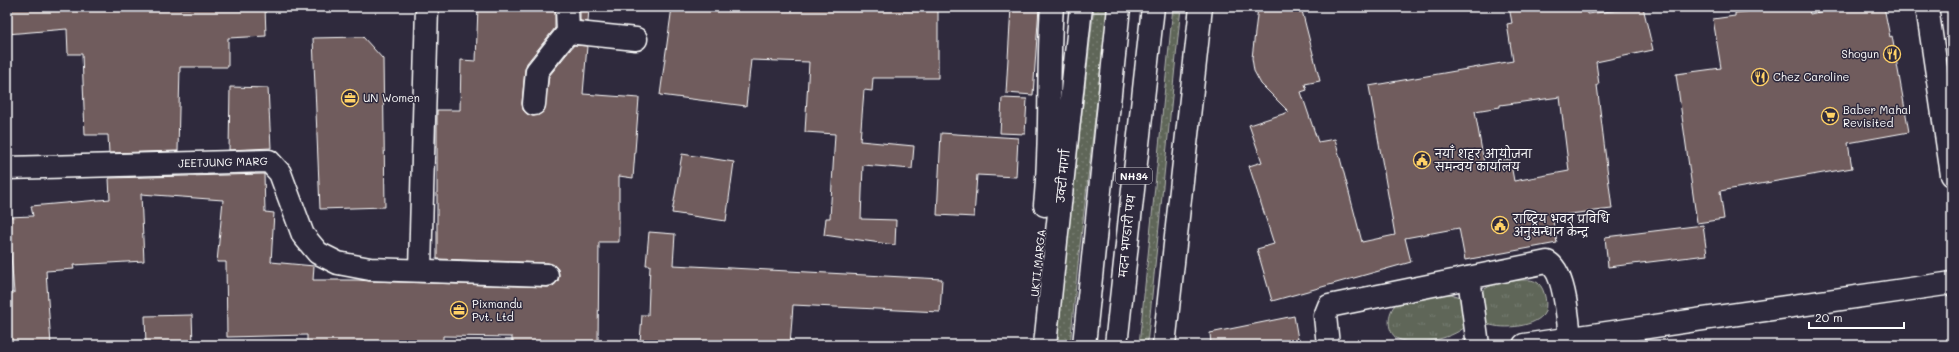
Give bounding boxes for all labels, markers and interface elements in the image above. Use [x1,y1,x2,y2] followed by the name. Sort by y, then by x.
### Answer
[1882,44,1902,64] restaurant icon: Shogun
[1842,46,1879,61] place label: Shogun
[1750,67,1770,87] restaurant icon: Chez Caroline
[1773,69,1849,84] place label: Chez Caroline
[340,88,360,108] office icon: UN Women
[363,90,420,105] place label: UN Women
[1843,102,1911,130] place label: Baber Mahal Revisited
[1820,106,1840,126] supermarket icon: Baber Mahal Revisited
[1434,144,1533,174] place label: नयाँ शहर आयोजना समन्वय कार्यालय
[1051,147,1073,204] street label: उक्टी मार्गा
[1412,150,1432,170] public building icon: नयाँ शहर आयोजना समन्वय कार्यालय
[178,153,268,170] street label: JEETJUNG MARG
[1116,168,1152,184] road number: NH34
[1115,193,1138,279] street label: मदन भण्डारी पथ
[1512,210,1610,240] place label: राष्ट्रिय भवन प्रविधि अनुसन्धान केन्द्र
[1490,215,1510,235] public building icon: राष्ट्रिय भवन प्रविधि अनुसन्धान केन्द्र
[1027,229,1048,297] street label: UKTI MARGA
[472,296,522,324] place label: Pixmandu Pvt. Ltd
[449,300,469,320] office icon: Pixmandu Pvt. Ltd
[1809,304,1904,330] scale bar
[1815,309,1843,325] text: 20 m

